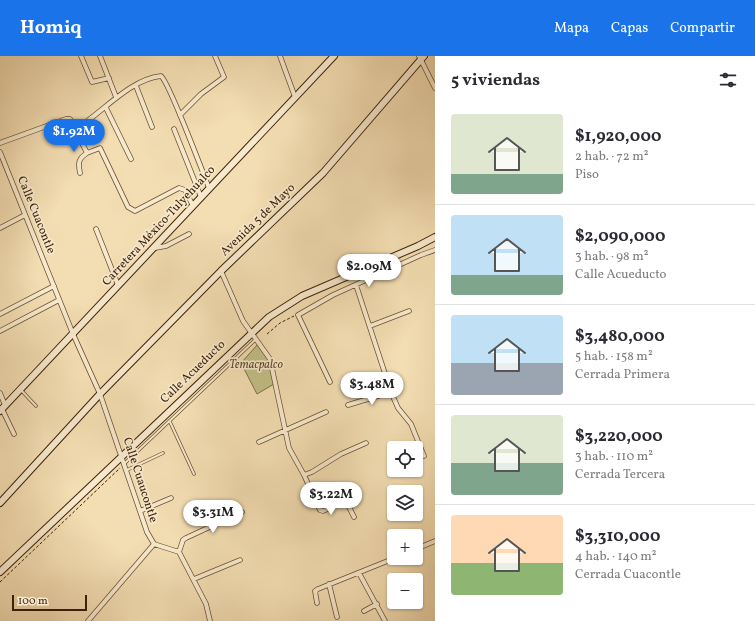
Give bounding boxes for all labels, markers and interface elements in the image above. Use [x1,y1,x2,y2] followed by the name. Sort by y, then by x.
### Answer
[20,15,82,41] text: Homiq
[554,19,589,38] text: Mapa
[611,19,648,38] text: Capas
[670,19,735,38] text: Compartir
[451,69,540,92] text: 5 viviendas
[717,69,739,91] icon: filters
[41,119,107,153] pin: $1.92M
[53,123,95,141] text: $1.92M
[575,125,662,148] text: $1,920,000
[483,130,531,178] icon: home
[575,148,649,166] text: 2 hab. · 72 m²
[99,162,219,290] street label: Carretera México-Tulyehualco
[575,166,599,184] text: Piso
[13,174,59,256] street label: Calle Cuacontle
[217,180,299,260] street label: Avenida 5 de Mayo
[575,225,665,248] text: $2,090,000
[483,231,531,279] icon: home
[575,248,649,266] text: 3 hab. · 98 m²
[336,254,402,288] pin: $2.09M
[346,258,392,276] text: $2.09M
[575,266,667,284] text: Calle Acueducto
[575,325,665,348] text: $3,480,000
[483,331,531,379] icon: home
[157,337,229,407] street label: Calle Acueducto
[575,348,653,366] text: 5 hab. · 158 m²
[229,357,283,373] park label: Temacpalco
[575,366,670,384] text: Cerrada Primera
[339,372,405,406] pin: $3.48M
[350,376,394,394] text: $3.48M
[575,425,663,448] text: $3,220,000
[483,431,531,479] icon: home
[119,435,161,525] street label: Calle Cuaucontle
[387,441,423,609] map controls
[387,441,423,477] button: locate
[575,448,653,466] text: 3 hab. · 110 m²
[575,466,665,484] text: Cerrada Tercera
[298,482,364,516] pin: $3.22M
[387,485,423,521] button: layers
[309,486,353,504] text: $3.22M
[180,500,246,534] pin: $3.31M
[192,504,234,522] text: $3.31M
[575,525,660,548] text: $3,310,000
[387,529,423,565] button: +
[483,531,531,579] icon: home
[575,548,657,566] text: 4 hab. · 140 m²
[575,566,681,584] text: Cerrada Cuacontle
[387,573,423,609] button: −
[12,593,87,612] scale bar
[18,594,48,609] text: 100 m

